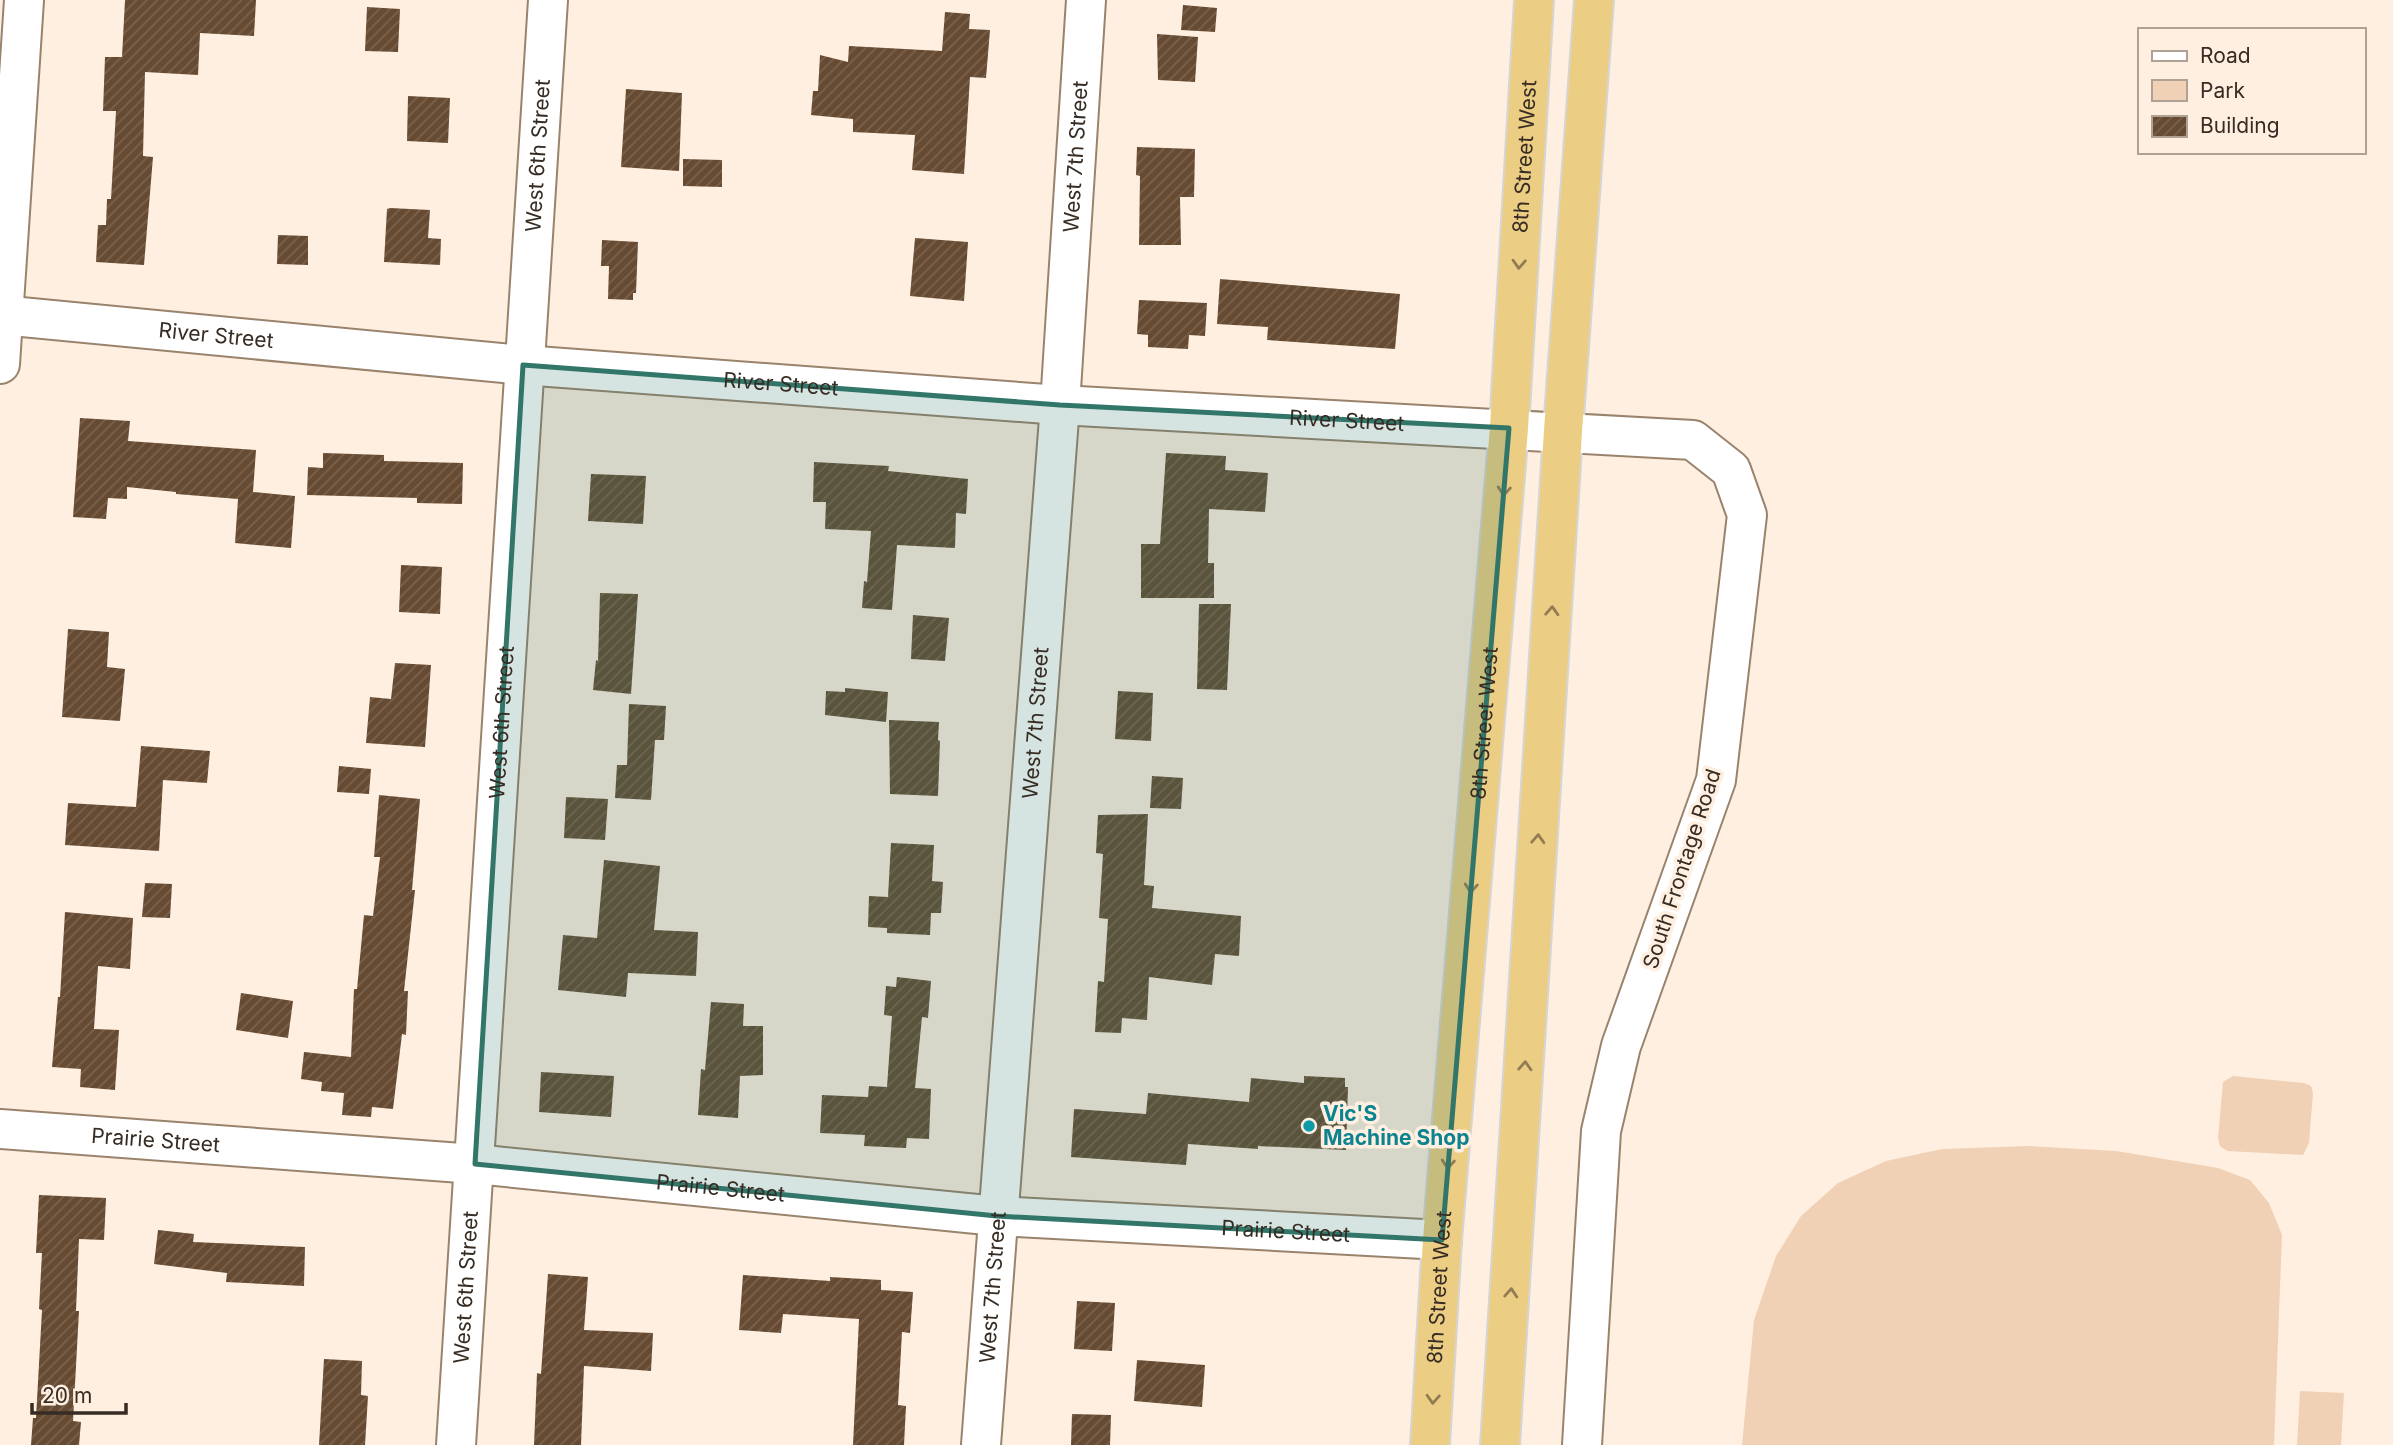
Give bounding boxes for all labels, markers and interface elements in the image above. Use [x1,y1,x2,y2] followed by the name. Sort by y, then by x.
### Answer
[2138,28,2365,154] legend
[2200,43,2251,68] text: Road
[520,78,555,233] street label: West 6th Street
[2200,78,2245,103] text: Park
[1507,79,1541,234] street label: 8th Street West
[1058,80,1093,233] street label: West 7th Street
[2200,113,2280,138] text: Building
[1511,259,1526,270] one-way arrow
[157,317,275,353] street label: River Street
[722,367,840,400] street label: River Street
[1288,405,1405,436] street label: River Street
[1497,486,1512,497] one-way arrow
[1544,606,1559,617] one-way arrow
[484,645,519,800] street label: West 6th Street
[1017,646,1054,800] street label: West 7th Street
[1465,646,1503,800] street label: 8th Street West
[1637,766,1726,972] street label: South Frontage Road
[1530,833,1545,844] one-way arrow
[1464,883,1479,894] one-way arrow
[1517,1060,1532,1071] one-way arrow
[1323,1101,1469,1150] place label: Vic'S Machine Shop
[1301,1118,1317,1134] marker: Vic'S Machine Shop
[90,1123,221,1157] street label: Prairie Street
[1441,1159,1456,1170] one-way arrow
[655,1169,786,1207] street label: Prairie Street
[448,1210,483,1365] street label: West 6th Street
[974,1210,1011,1364] street label: West 7th Street
[1422,1210,1456,1364] street label: 8th Street West
[1221,1215,1351,1247] street label: Prairie Street
[1503,1287,1518,1298] one-way arrow
[32,1372,126,1416] scale bar
[42,1383,92,1408] text: 20 m
[1426,1394,1441,1405] one-way arrow

